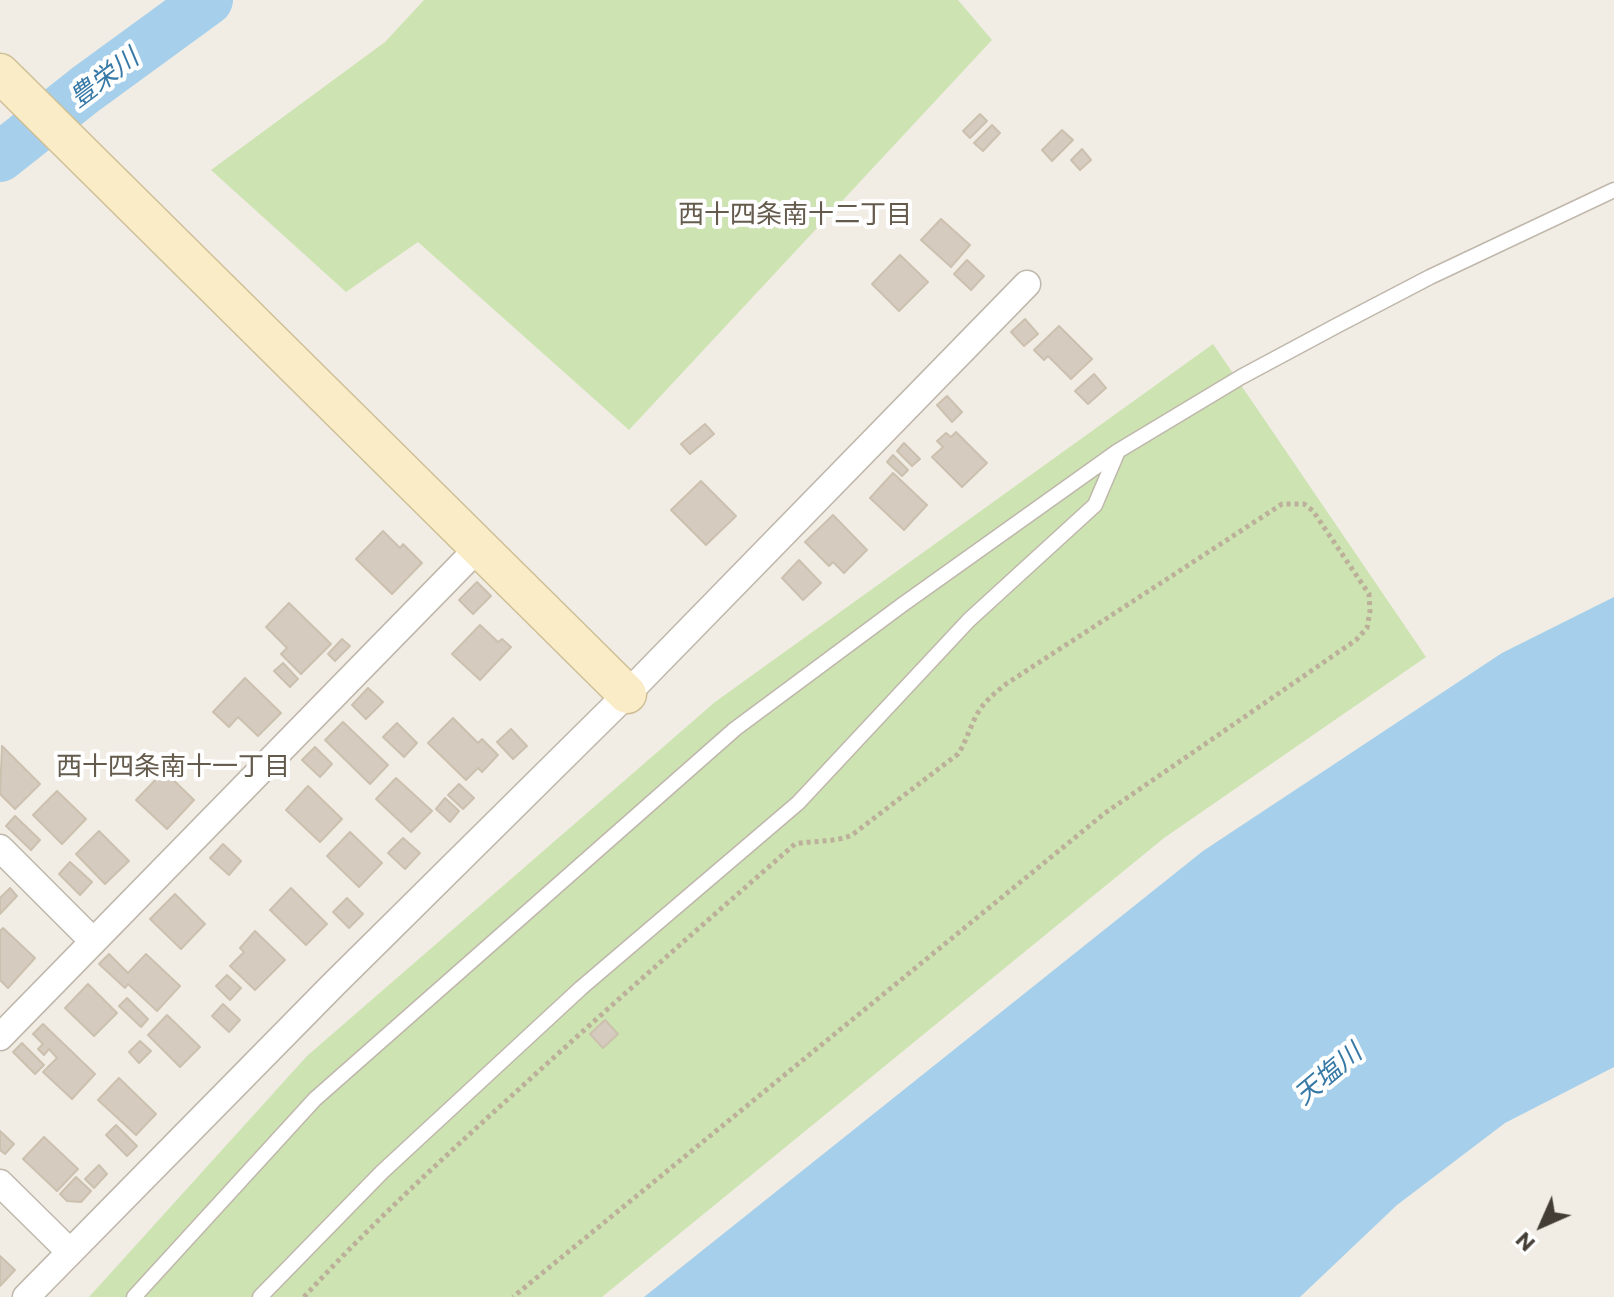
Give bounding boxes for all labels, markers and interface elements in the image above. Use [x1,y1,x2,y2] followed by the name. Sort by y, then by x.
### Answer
[63,42,145,114] water label: 豊栄川
[678,198,912,230] district label: 西十四条南十二丁目
[56,750,290,782] district label: 西十四条南十一丁目
[1288,1037,1368,1111] water label: 天塩川
[1502,1185,1582,1265] north arrow
[1509,1227,1540,1258] text: N

